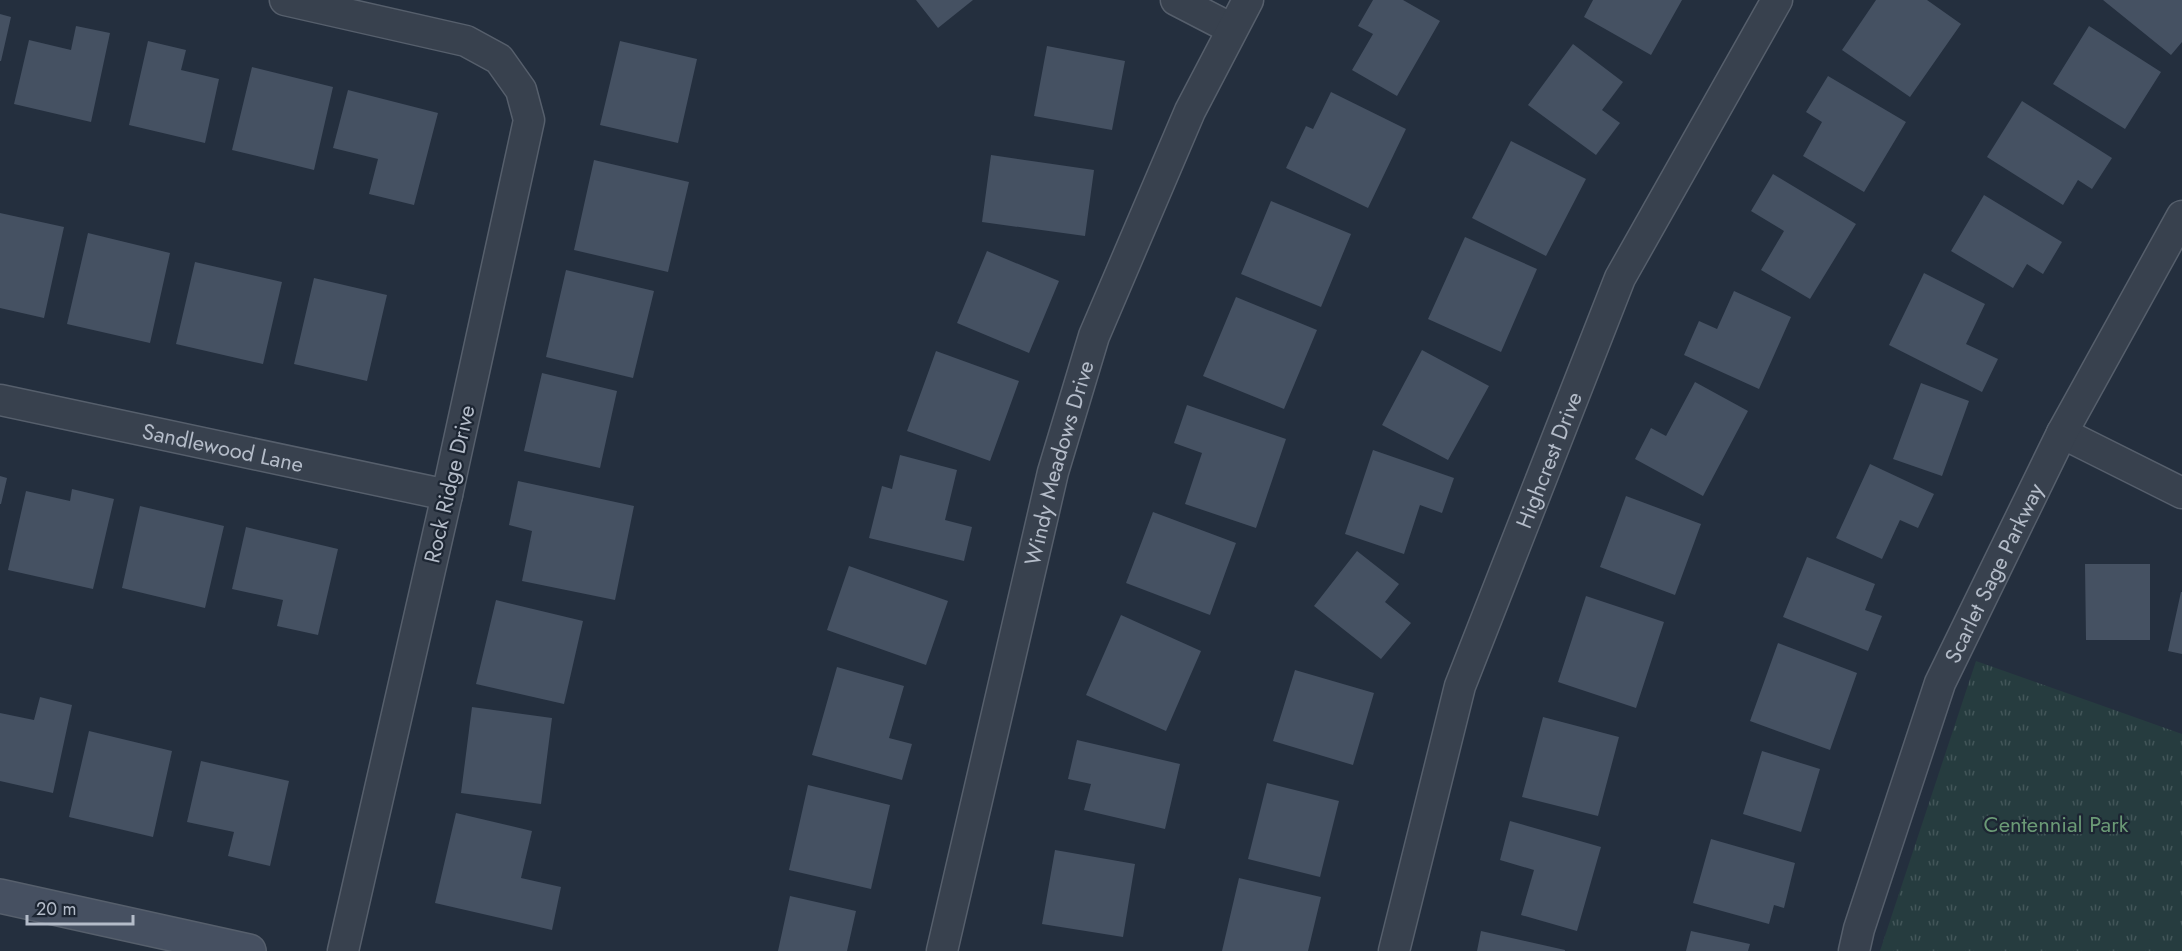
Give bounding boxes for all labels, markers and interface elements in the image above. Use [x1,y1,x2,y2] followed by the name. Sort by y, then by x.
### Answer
[1016,356,1102,569] street label: Windy Meadows Drive
[1507,387,1590,533] street label: Highcrest Drive
[415,402,483,566] street label: Rock Ridge Drive
[139,415,307,480] street label: Sandlewood Lane
[1936,477,2051,668] street label: Scarlet Sage Parkway
[1984,808,2129,840] park label: Centennial Park
[27,888,134,926] scale bar
[36,896,76,922] text: 20 m

